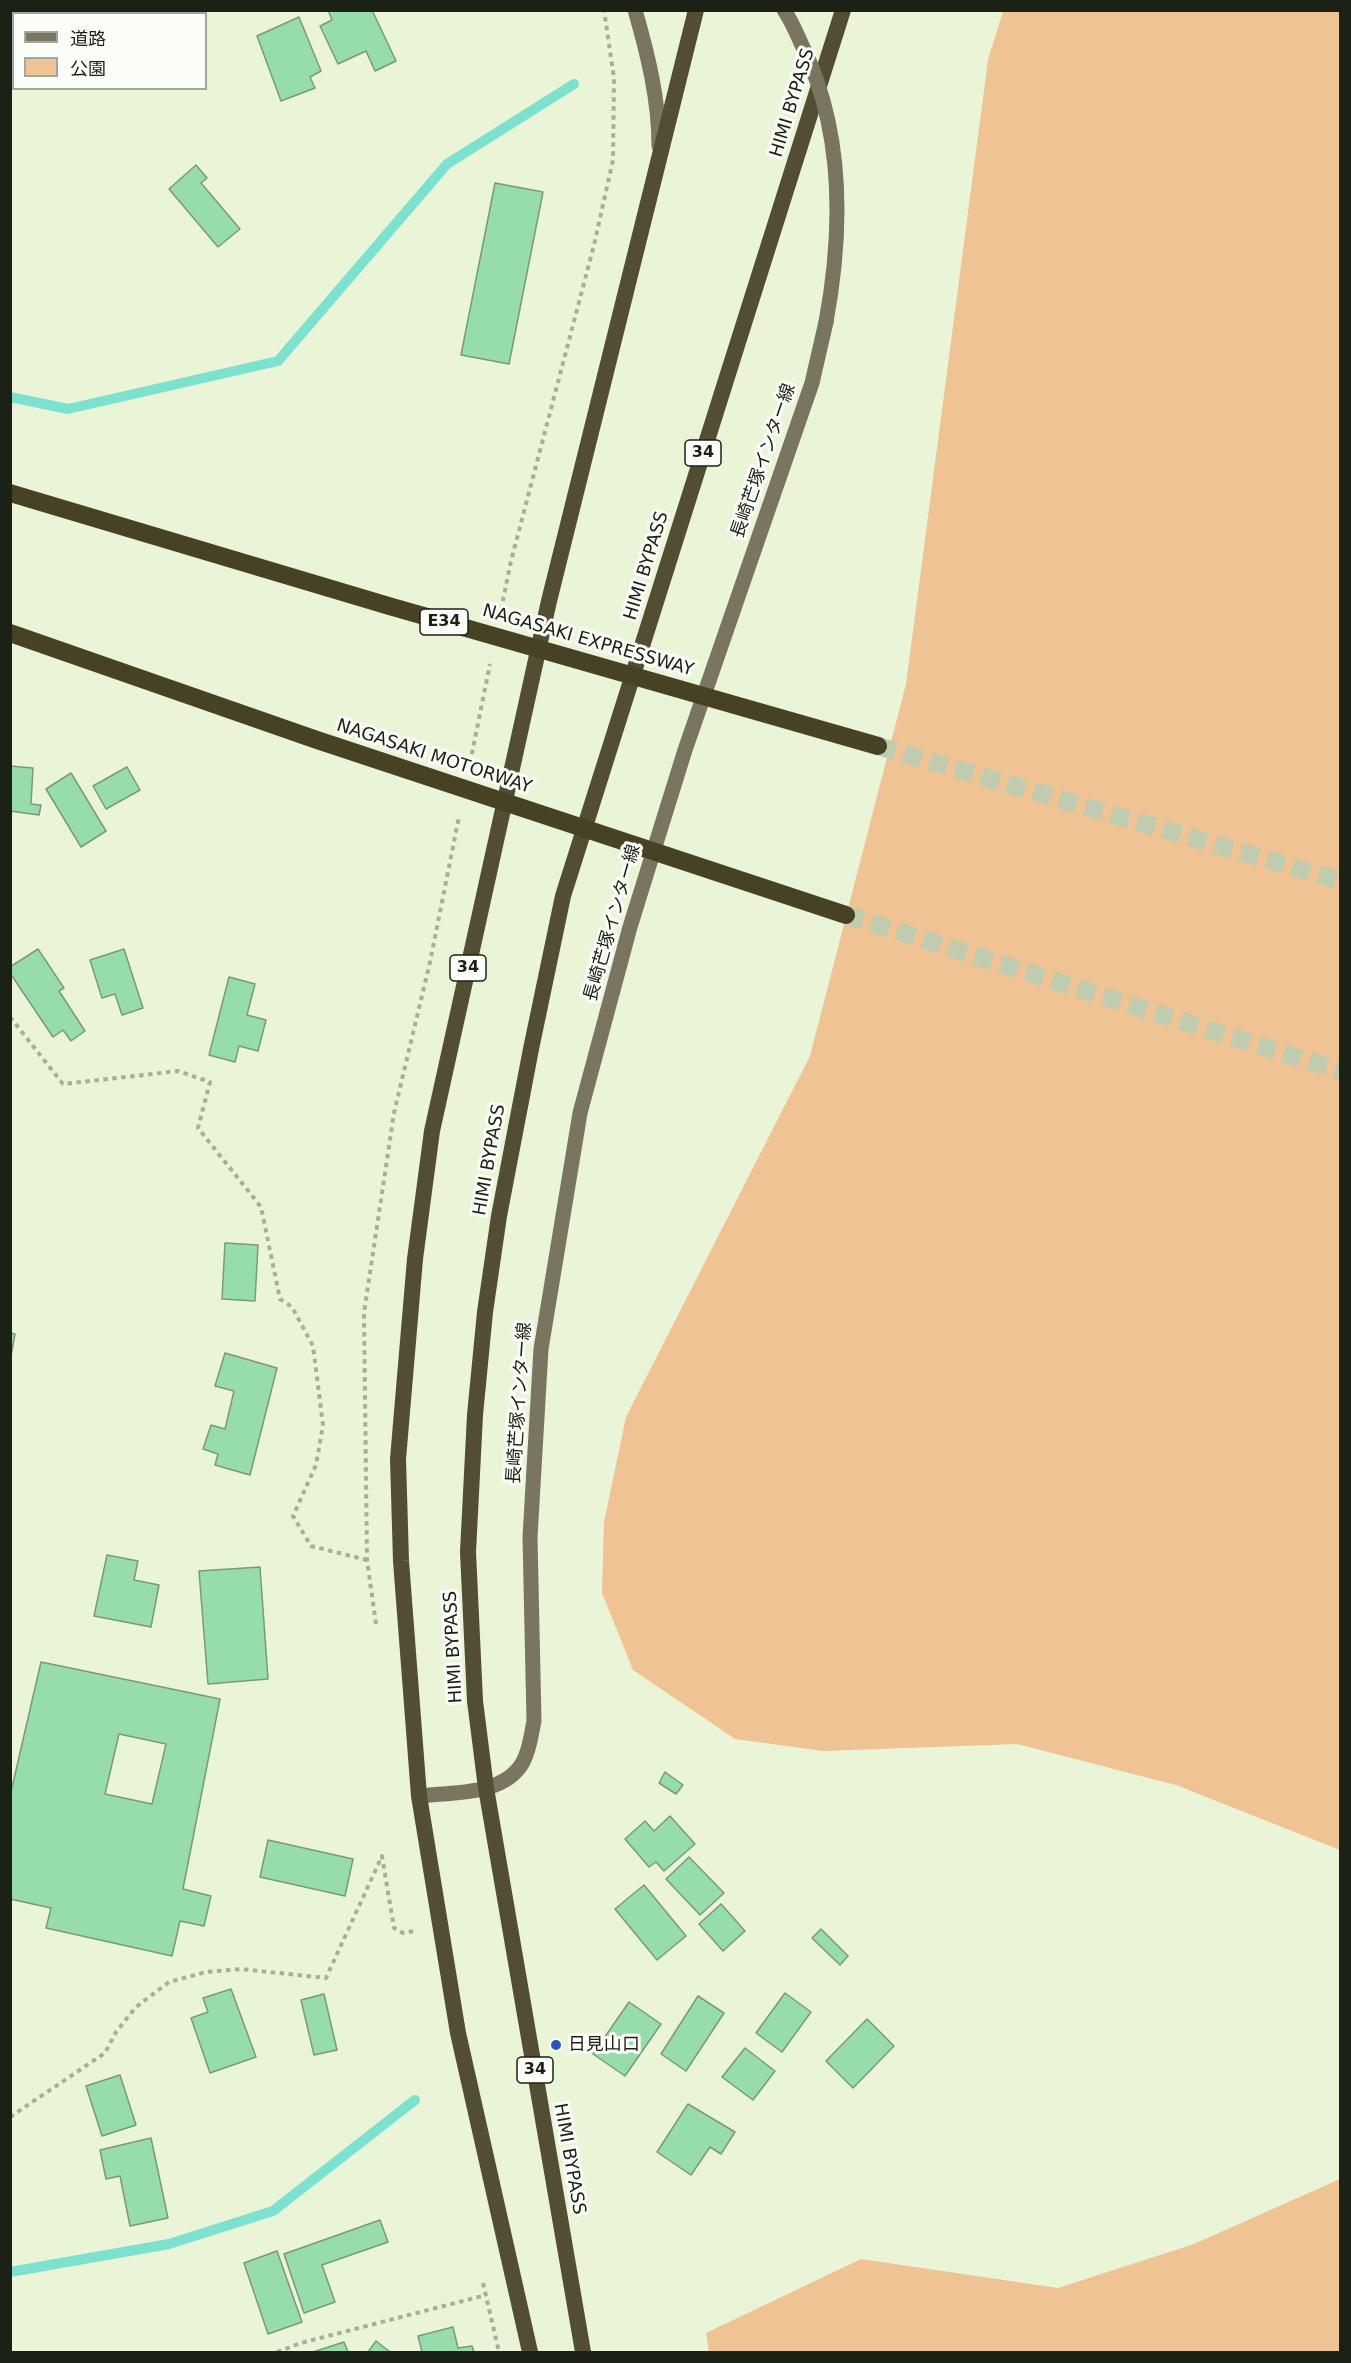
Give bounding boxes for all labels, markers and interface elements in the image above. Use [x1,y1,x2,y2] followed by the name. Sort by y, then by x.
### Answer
[12,12,207,90] legend
[70,28,106,49] text: 道路
[766,46,820,160] street label: HIMI BYPASS
[70,58,106,79] text: 公園
[727,381,801,541] street label: 長崎芒塚インター線
[685,440,721,466] road number: 34
[620,509,674,623] street label: HIMI BYPASS
[480,600,696,682] street label: NAGASAKI EXPRESSWAY
[420,609,468,635] road number: E34
[334,715,534,799] street label: NAGASAKI MOTORWAY
[580,842,646,1004] street label: 長崎芒塚インター線
[450,955,486,981] road number: 34
[470,1103,510,1217] street label: HIMI BYPASS
[504,1321,536,1485] street label: 長崎芒塚インター線
[440,1590,468,1704] street label: HIMI BYPASS
[568,2034,640,2056] place label: 日見山口
[549,2038,563,2052] marker: 日見山口
[517,2057,553,2083] road number: 34
[549,2102,589,2216] street label: HIMI BYPASS

